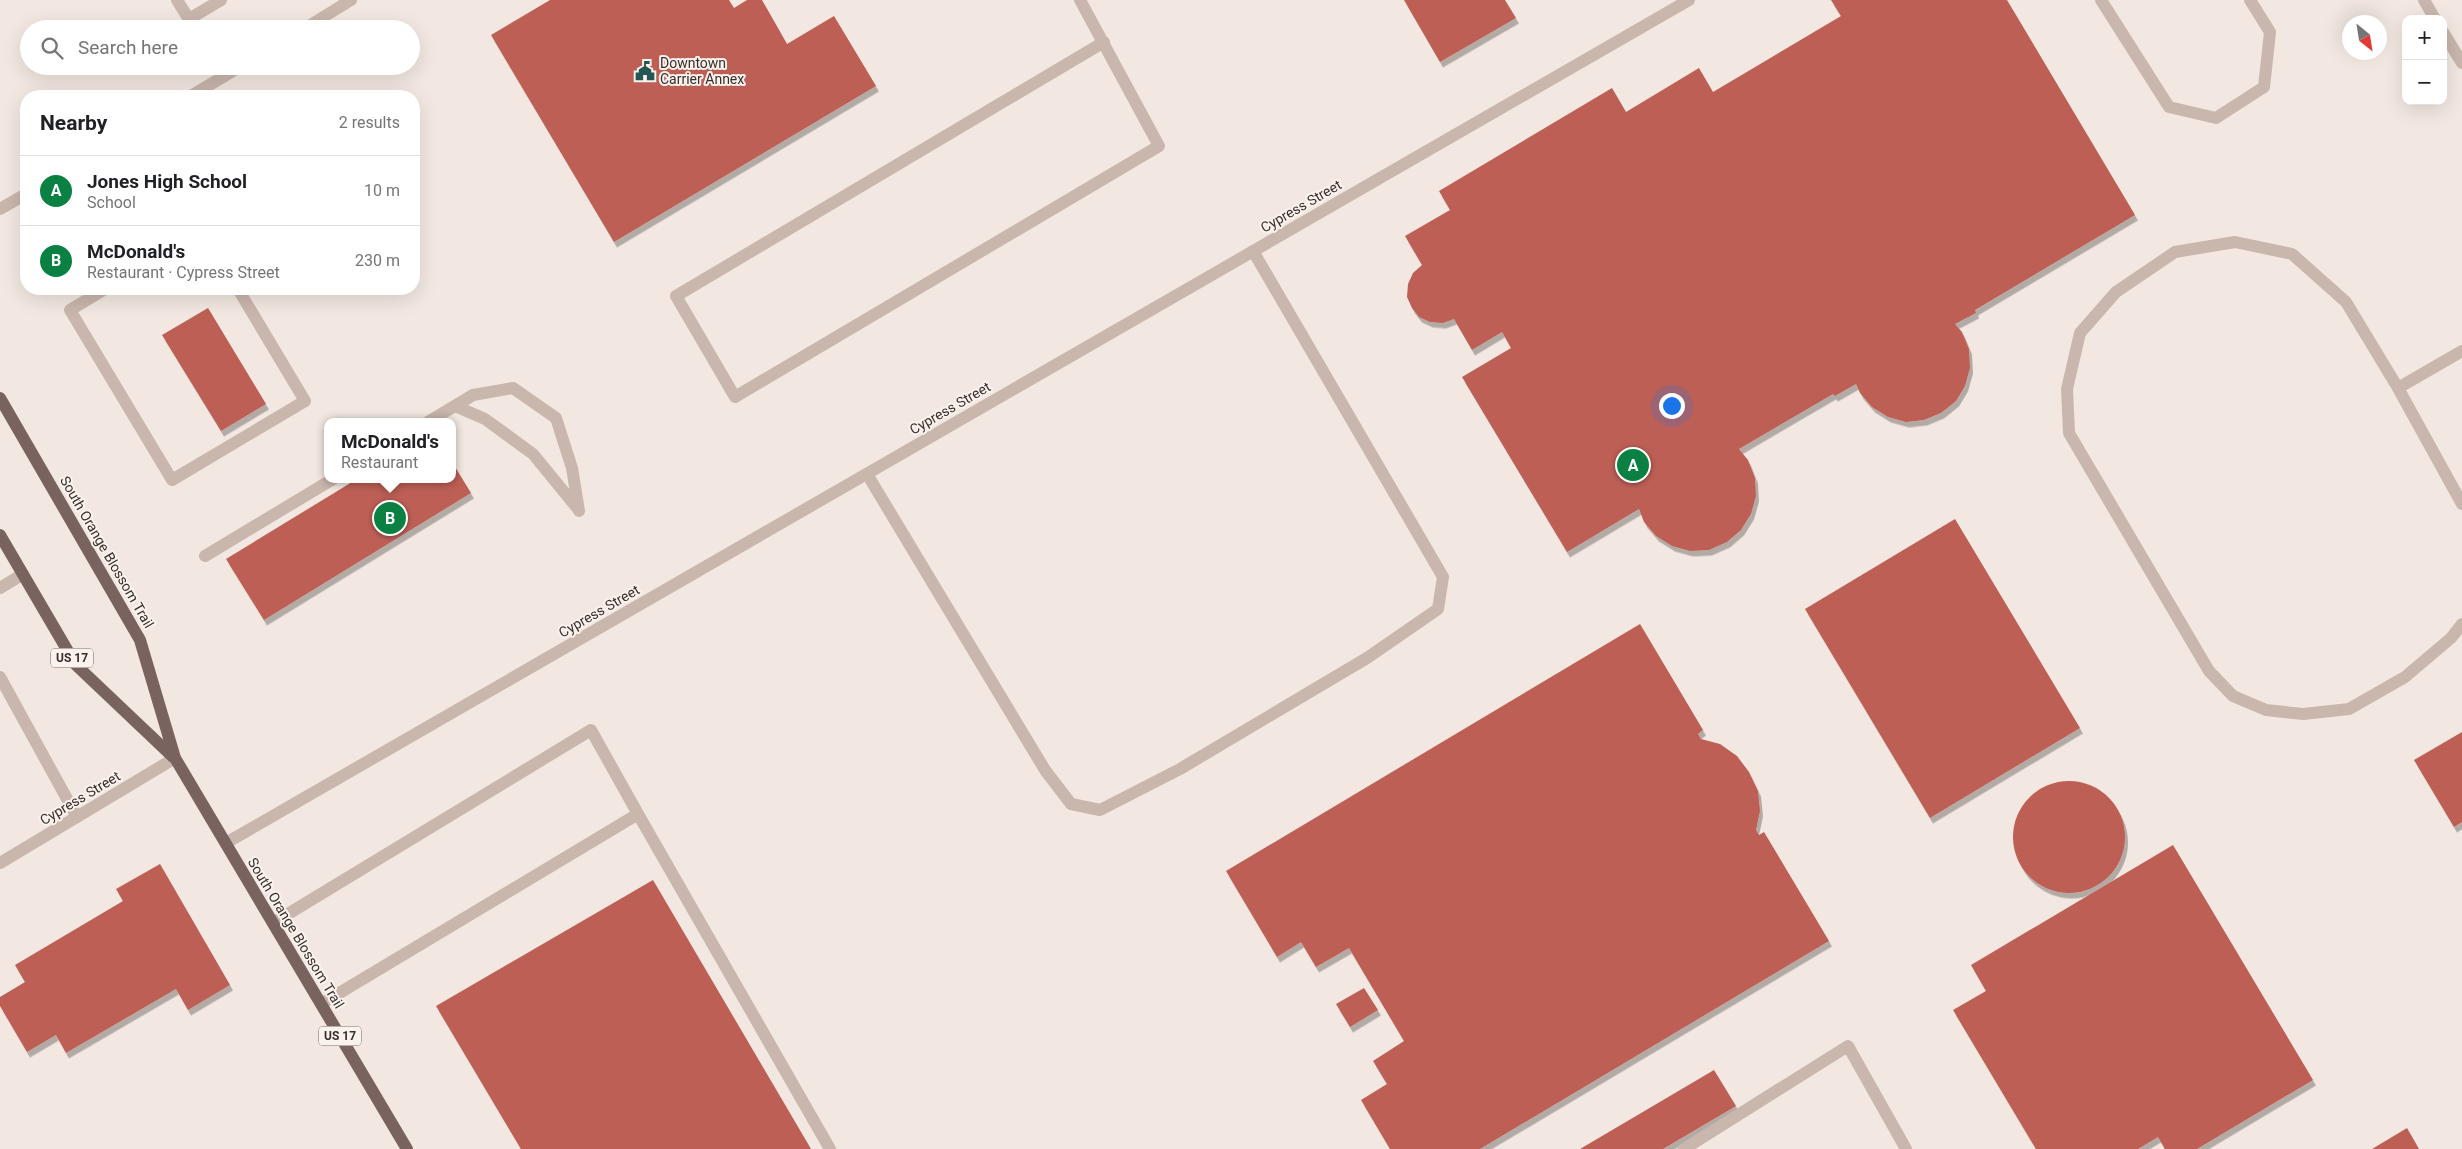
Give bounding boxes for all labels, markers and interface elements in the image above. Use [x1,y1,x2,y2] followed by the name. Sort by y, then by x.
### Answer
[2342,15,2387,60] north arrow
[2402,15,2447,105] map controls
[2402,15,2447,60] button: +
[20,20,420,75] search box
[38,34,66,62] icon: search
[78,36,178,59] text: Search here
[660,55,744,87] place label: Downtown Carrier Annex
[634,60,656,82] public building icon: Downtown Carrier Annex
[2402,60,2447,105] button: −
[40,111,107,135] text: Nearby
[339,113,400,132] text: 2 results
[87,170,247,193] text: Jones High School
[1258,176,1345,236] street label: Cypress Street
[51,181,61,200] text: A
[364,181,400,200] text: 10 m
[87,193,136,212] text: School
[87,240,185,263] text: McDonald's
[51,251,61,270] text: B
[355,251,400,270] text: 230 m
[87,263,280,282] text: Restaurant · Cypress Street
[907,378,994,438] street label: Cypress Street
[1659,393,1685,419] your location
[324,418,456,483] popup
[341,430,439,453] text: McDonald's
[1617,446,1649,484] pin: A
[341,453,418,472] text: Restaurant
[57,473,157,631] street label: South Orange Blossom Trail
[374,499,406,537] pin: B
[556,581,643,641] street label: Cypress Street
[51,648,93,668] road number: US 17
[37,768,123,828] street label: Cypress Street
[245,855,347,1011] street label: South Orange Blossom Trail
[319,1026,361,1046] road number: US 17

